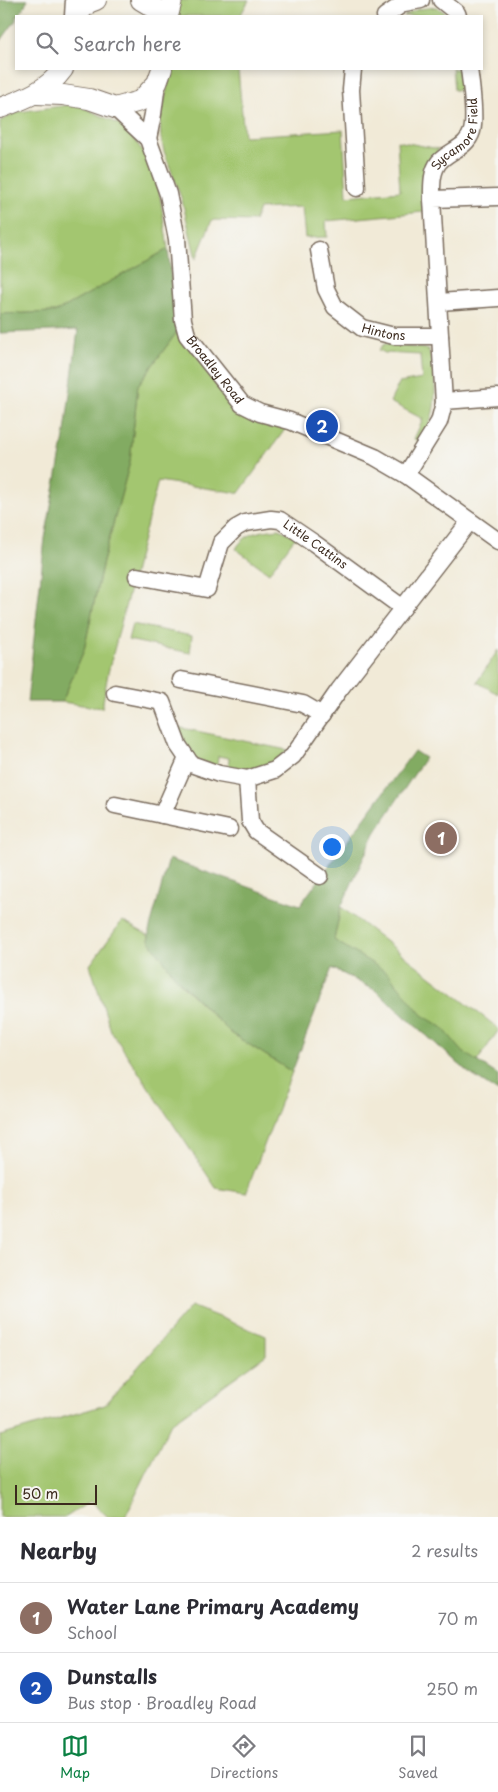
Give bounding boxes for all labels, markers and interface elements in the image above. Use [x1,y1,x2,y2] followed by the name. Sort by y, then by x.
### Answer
[15,15,483,70] search box
[33,29,61,57] icon: search
[73,29,182,57] text: Search here
[426,97,482,173] street label: Sycamore Field
[360,318,406,344] street label: Hintons
[183,331,249,407] street label: Broadley Road
[306,407,338,445] pin: 2
[280,515,352,573] street label: Little Cattins
[425,819,457,857] pin: 1
[319,834,345,860] your location
[15,1482,98,1505] scale bar
[22,1483,58,1504] text: 50 m
[20,1534,97,1566] text: Nearby
[411,1538,478,1562] text: 2 results
[67,1592,359,1620] text: Water Lane Primary Academy
[32,1606,40,1630] text: 1
[438,1606,478,1630] text: 70 m
[67,1620,117,1644] text: School
[67,1662,157,1690] text: Dunstalls
[30,1676,42,1700] text: 2
[427,1676,478,1700] text: 250 m
[67,1690,257,1714] text: Bus stop · Broadley Road
[60,1732,90,1783] tab: Map
[210,1732,278,1783] tab: Directions
[398,1732,438,1783] tab: Saved

